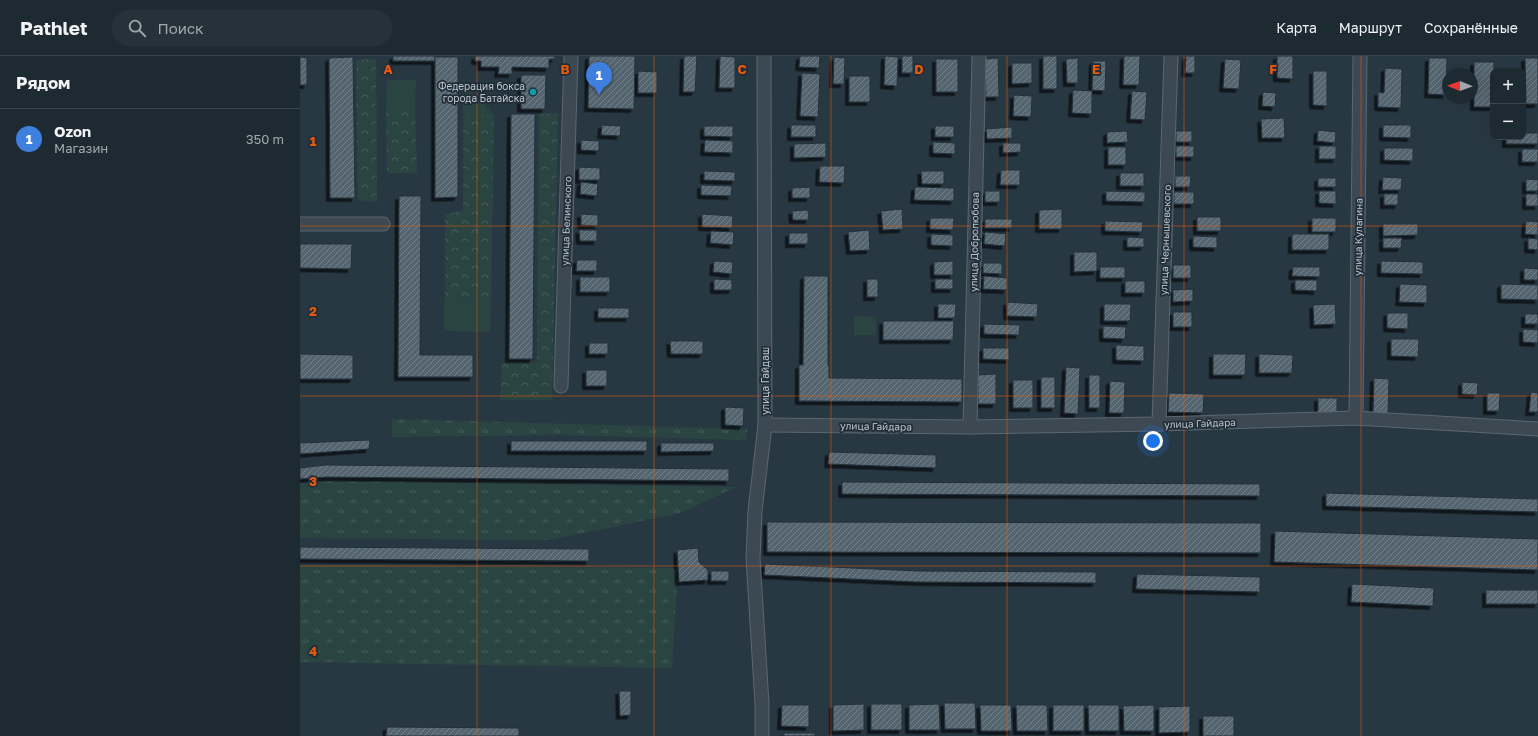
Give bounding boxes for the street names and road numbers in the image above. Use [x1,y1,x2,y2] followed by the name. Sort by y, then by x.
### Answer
[558,176,574,266] street label: улица Белинского
[1157,184,1173,296] street label: улица Чернышевского
[967,192,981,292] street label: улица Добролюбова
[1351,198,1365,276] street label: улица Кулагина
[759,347,771,415] street label: улица Гайдаш
[1164,416,1236,430] street label: улица Гайдара
[840,419,912,433] street label: улица Гайдара

